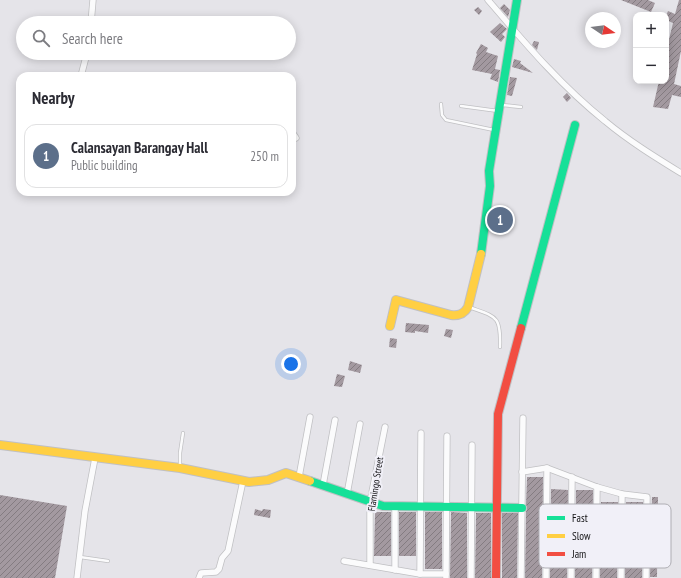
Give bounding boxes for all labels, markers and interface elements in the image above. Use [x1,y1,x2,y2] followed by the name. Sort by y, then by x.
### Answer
[585,12,621,48] north arrow
[633,12,669,84] map controls
[633,12,669,48] button: +
[16,16,296,60] search box
[30,27,52,49] icon: search
[62,29,123,48] text: Search here
[633,48,669,84] button: −
[32,87,75,109] text: Nearby
[71,138,208,157] text: Calansayan Barangay Hall
[43,148,49,165] text: 1
[250,148,279,165] text: 250 m
[71,157,138,174] text: Public building
[487,205,513,235] pin: 1
[281,354,301,374] your location
[365,456,386,512] street label: Flamingo Street
[539,504,671,568] legend
[572,511,588,525] text: Fast
[572,529,591,543] text: Slow
[571,547,586,561] text: Jam

